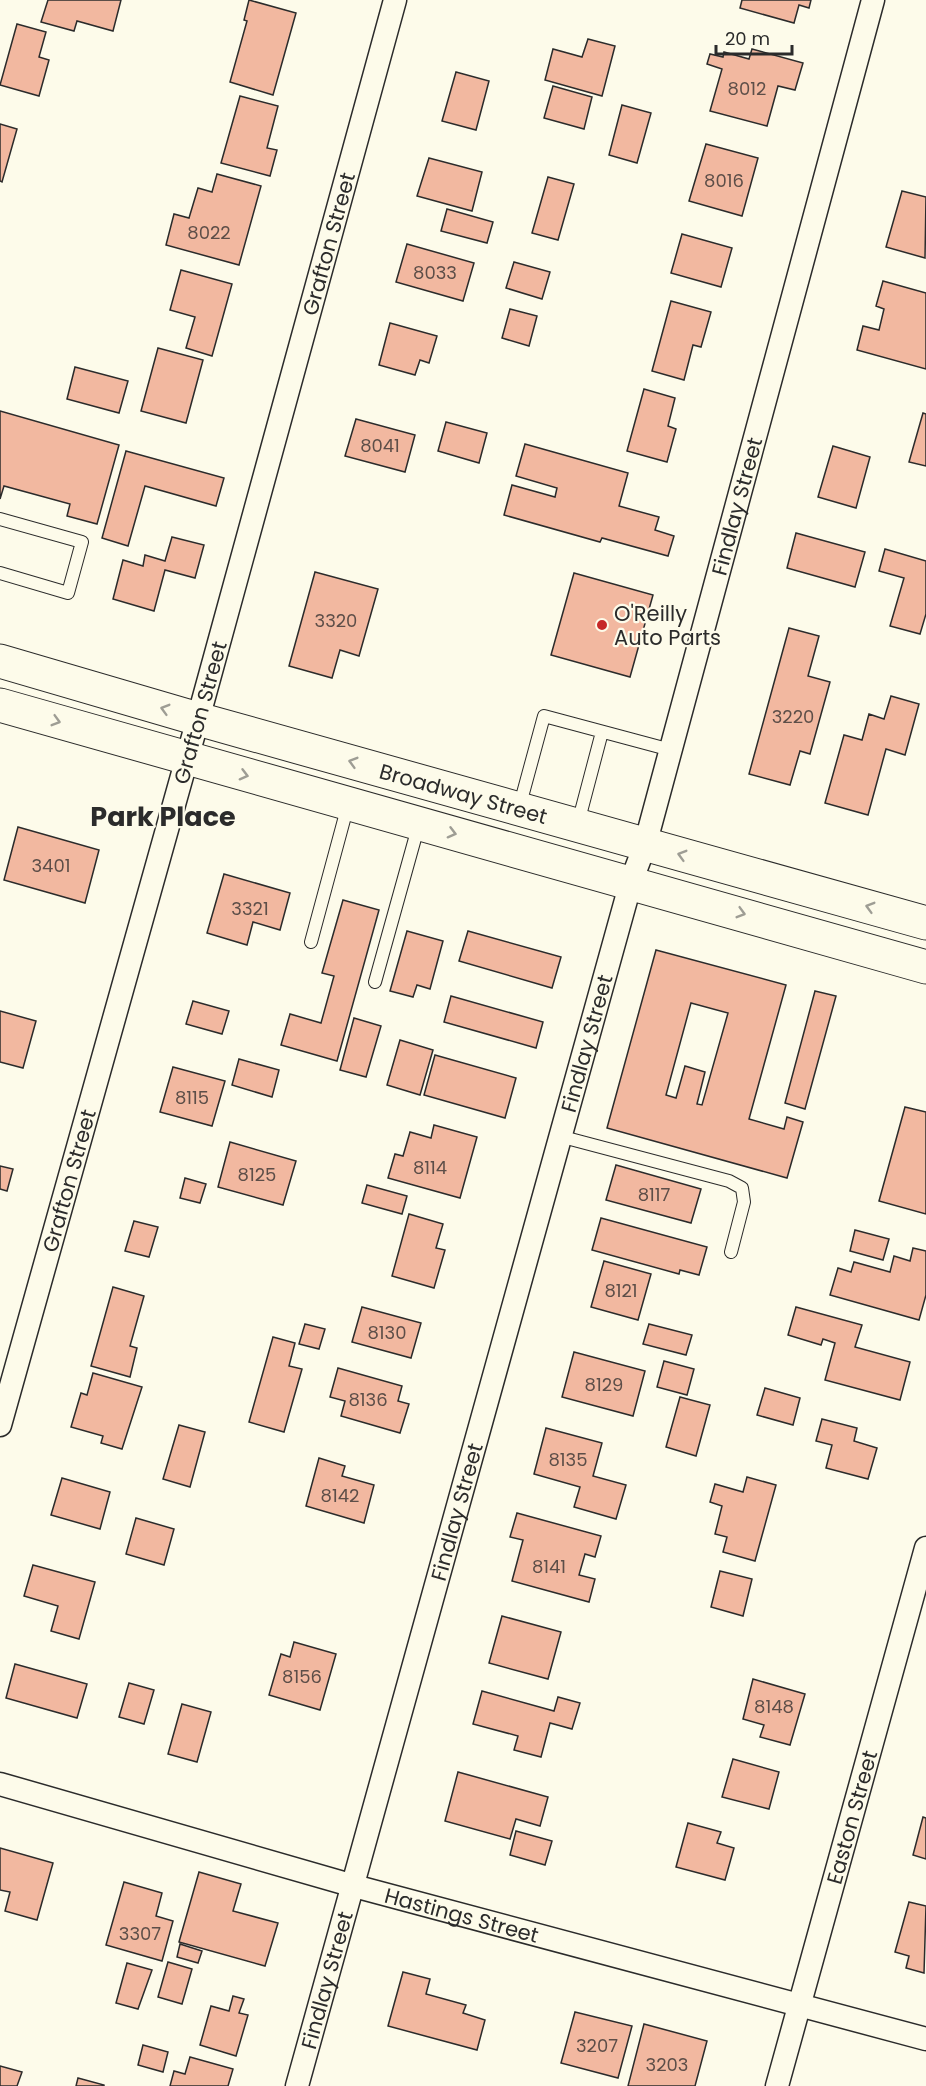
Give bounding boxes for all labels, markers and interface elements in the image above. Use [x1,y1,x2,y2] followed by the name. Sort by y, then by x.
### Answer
[716,18,792,56] scale bar
[725,26,770,51] text: 20 m
[728,76,766,101] house number: 8012
[704,168,744,193] house number: 8016
[295,169,362,318] street label: Grafton Street
[187,220,231,245] house number: 8022
[413,260,457,285] house number: 8033
[360,433,400,458] house number: 8041
[704,434,769,578] street label: Findlay Street
[614,599,721,652] place label: O'Reilly Auto Parts
[315,608,357,633] house number: 3320
[595,618,609,632] marker: O'Reilly Auto Parts
[166,638,233,787] street label: Grafton Street
[160,704,171,716] one-way arrow
[772,704,814,729] house number: 3220
[50,714,61,726] one-way arrow
[376,756,551,831] street label: Broadway Street
[348,757,358,770] one-way arrow
[238,768,248,780] one-way arrow
[90,798,236,835] district label: Park Place
[447,825,457,838] one-way arrow
[677,850,688,862] one-way arrow
[32,853,71,878] house number: 3401
[231,896,269,921] house number: 3321
[865,902,876,914] one-way arrow
[735,906,745,919] one-way arrow
[553,971,619,1116] street label: Findlay Street
[175,1085,209,1110] house number: 8115
[35,1106,102,1255] street label: Grafton Street
[413,1155,447,1180] house number: 8114
[238,1162,276,1187] house number: 8125
[638,1182,671,1207] house number: 8117
[604,1278,638,1303] house number: 8121
[367,1320,407,1345] house number: 8130
[585,1372,623,1397] house number: 8129
[348,1387,388,1412] house number: 8136
[423,1440,489,1584] street label: Findlay Street
[548,1447,588,1472] house number: 8135
[321,1483,359,1508] house number: 8142
[532,1554,566,1579] house number: 8141
[282,1664,322,1689] house number: 8156
[754,1694,794,1719] house number: 8148
[819,1747,884,1887] street label: Easton Street
[382,1880,542,1949] street label: Hastings Street
[293,1908,359,2052] street label: Findlay Street
[119,1921,161,1946] house number: 3307
[576,2033,618,2058] house number: 3207
[646,2052,688,2077] house number: 3203

